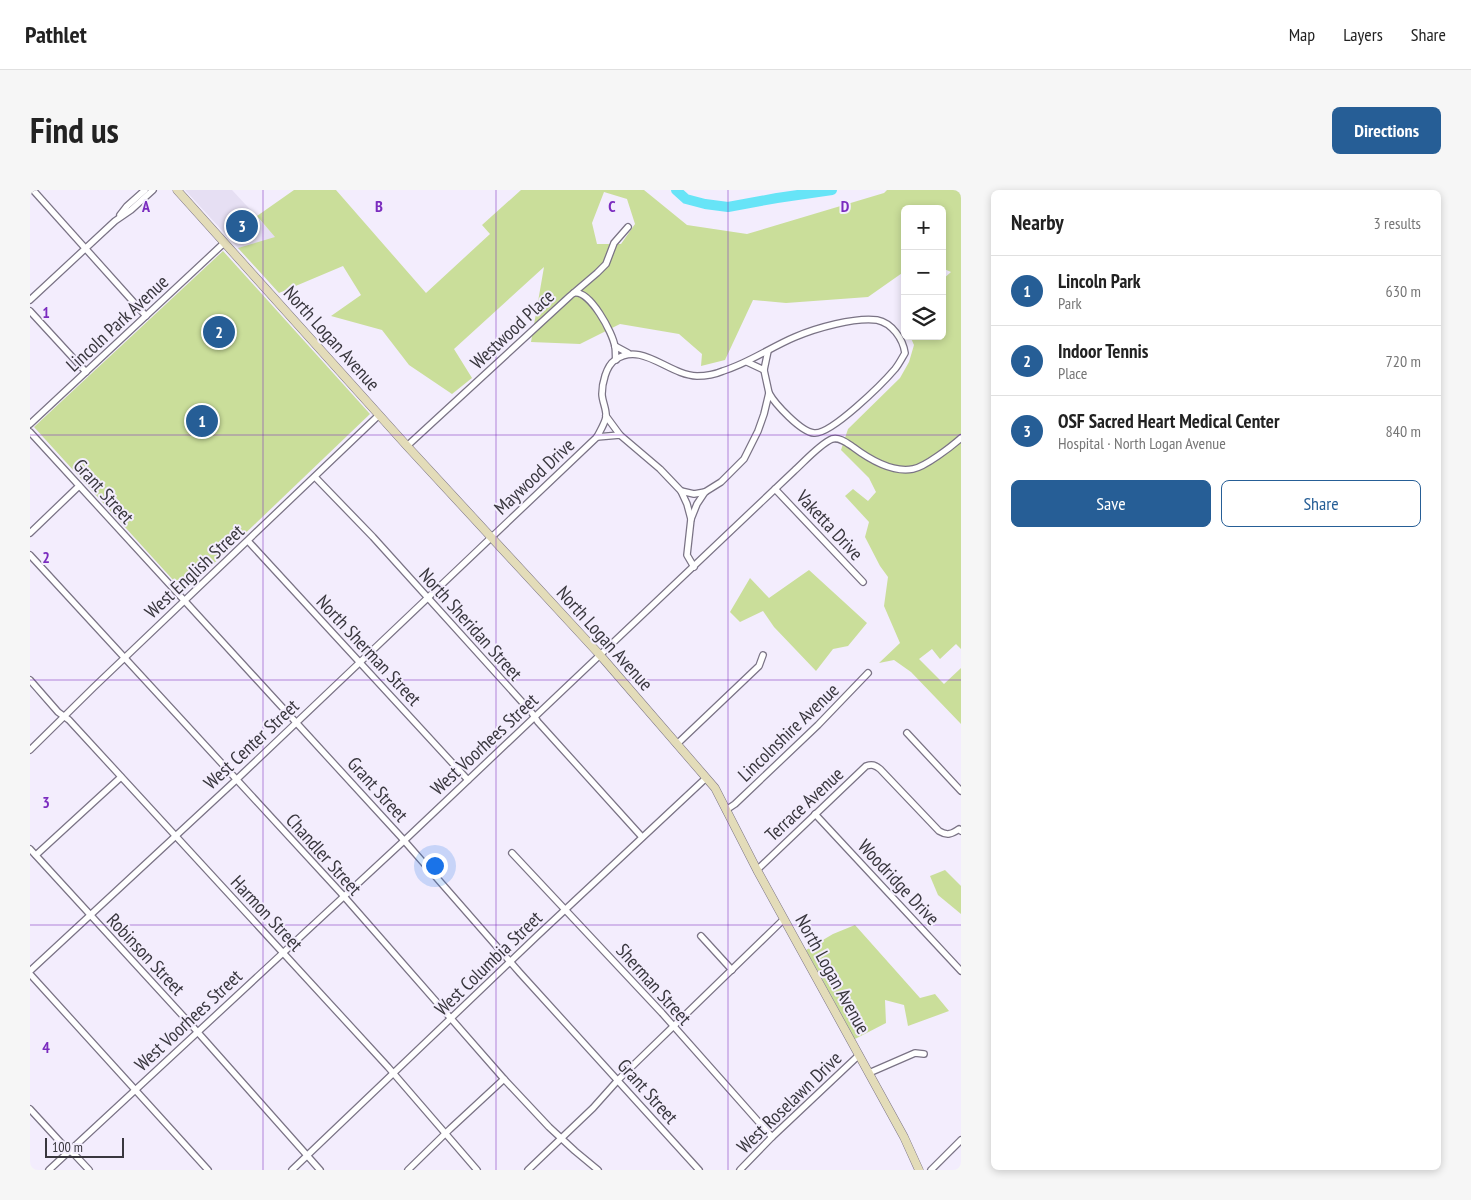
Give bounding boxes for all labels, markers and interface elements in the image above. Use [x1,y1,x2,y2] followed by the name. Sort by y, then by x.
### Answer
[25,19,87,50] text: Pathlet
[1289,23,1315,46] text: Map
[1343,23,1383,46] text: Layers
[1411,23,1446,46] text: Share
[30,107,119,153] text: Find us
[1332,107,1441,154] button: Directions
[141,196,151,216] text: A
[375,196,383,216] text: B
[608,196,616,216] text: C
[841,196,850,216] text: D
[901,205,946,340] map controls
[901,205,946,250] button: +
[226,207,258,245] pin: 3
[1011,209,1064,236] text: Nearby
[1374,213,1421,233] text: 3 results
[901,250,946,295] button: −
[61,269,173,376] street label: Lincoln Park Avenue
[1058,269,1141,293] text: Lincoln Park
[279,281,385,395] street label: North Logan Avenue
[1023,281,1031,301] text: 1
[1386,281,1421,301] text: 630 m
[465,284,559,374] street label: Westwood Place
[1058,293,1082,313] text: Park
[901,295,946,340] button: layers
[42,302,50,322] text: 1
[203,313,235,351] pin: 2
[1058,339,1148,363] text: Indoor Tennis
[1023,351,1031,371] text: 2
[1386,351,1421,371] text: 720 m
[1058,363,1087,383] text: Place
[186,402,218,440] pin: 1
[1058,409,1279,433] text: OSF Sacred Heart Medical Center
[1023,421,1031,441] text: 3
[1386,421,1421,441] text: 840 m
[489,433,579,519] street label: Maywood Drive
[1058,433,1226,453] text: Hospital · North Logan Avenue
[69,454,140,529] street label: Grant Street
[1011,480,1211,527] button: Save
[1221,480,1421,527] button: Share
[791,484,869,565] street label: Vaketta Drive
[139,518,249,623] street label: West English Street
[42,547,50,567] text: 2
[414,563,528,686] street label: North Sheridan Street
[552,581,658,695] street label: North Logan Avenue
[311,590,427,711] street label: North Sherman Street
[732,678,844,786] street label: Lincolnshire Avenue
[425,688,543,800] street label: West Voorhees Street
[198,693,304,794] street label: West Center Street
[343,752,414,827] street label: Grant Street
[760,762,848,846] street label: Terrace Avenue
[42,792,50,812] text: 3
[281,808,368,901] street label: Chandler Street
[853,834,945,930] street label: Woodridge Drive
[422,853,448,879] your location
[226,870,309,957] street label: Harmon Street
[429,905,547,1020] street label: West Columbia Street
[102,908,191,1001] street label: Robinson Street
[790,910,876,1038] street label: North Logan Avenue
[611,938,697,1030] street label: Sherman Street
[129,964,247,1076] street label: West Voorhees Street
[42,1037,50,1057] text: 4
[732,1046,847,1158] street label: West Roselawn Drive
[613,1054,684,1129] street label: Grant Street
[45,1135,124,1158] scale bar
[52,1138,83,1156] text: 100 m

